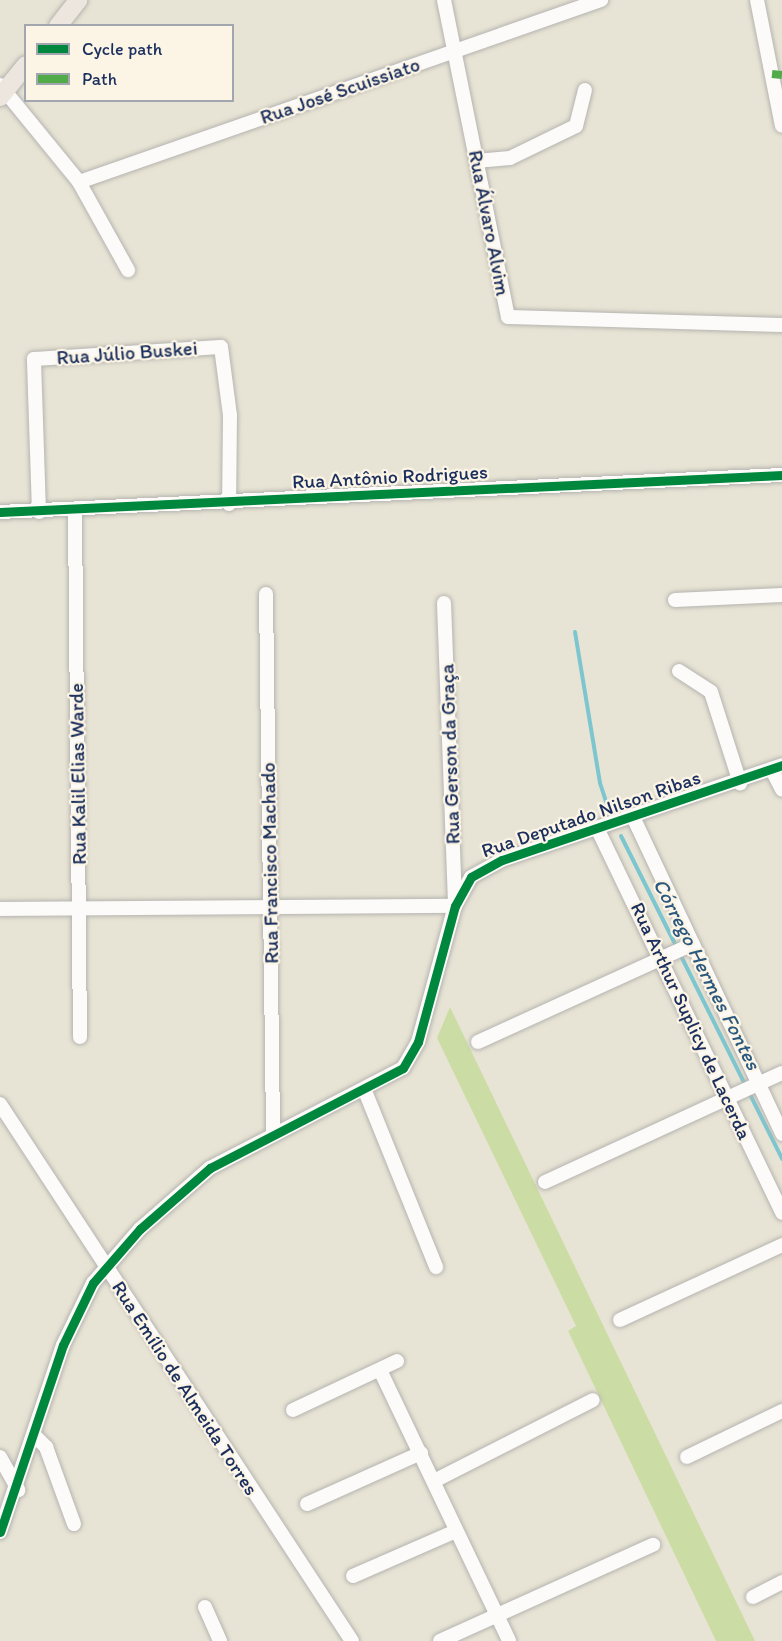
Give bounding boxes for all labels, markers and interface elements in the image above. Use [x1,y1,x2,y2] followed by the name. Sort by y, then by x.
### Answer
[24,24,234,102] legend
[82,38,162,60] text: Cycle path
[257,52,423,130] street label: Rua José Scuissiato
[82,68,117,90] text: Path
[463,148,515,298] street label: Rua Álvaro Alvim
[56,336,198,370] street label: Rua Júlio Buskei
[291,460,489,494] street label: Rua Antônio Rodrigues
[435,663,465,845] street label: Rua Gerson da Graça
[64,683,92,865] street label: Rua Kalil Elias Warde
[256,763,284,963] street label: Rua Francisco Machado
[478,765,704,863] street label: Rua Deputado Nilson Ribas
[648,874,766,1074] water label: Córrego Hermes Fontes
[625,898,757,1144] street label: Rua Arthur Suplicy de Lacerda
[107,1277,263,1499] street label: Rua Emílio de Almeida Torres

